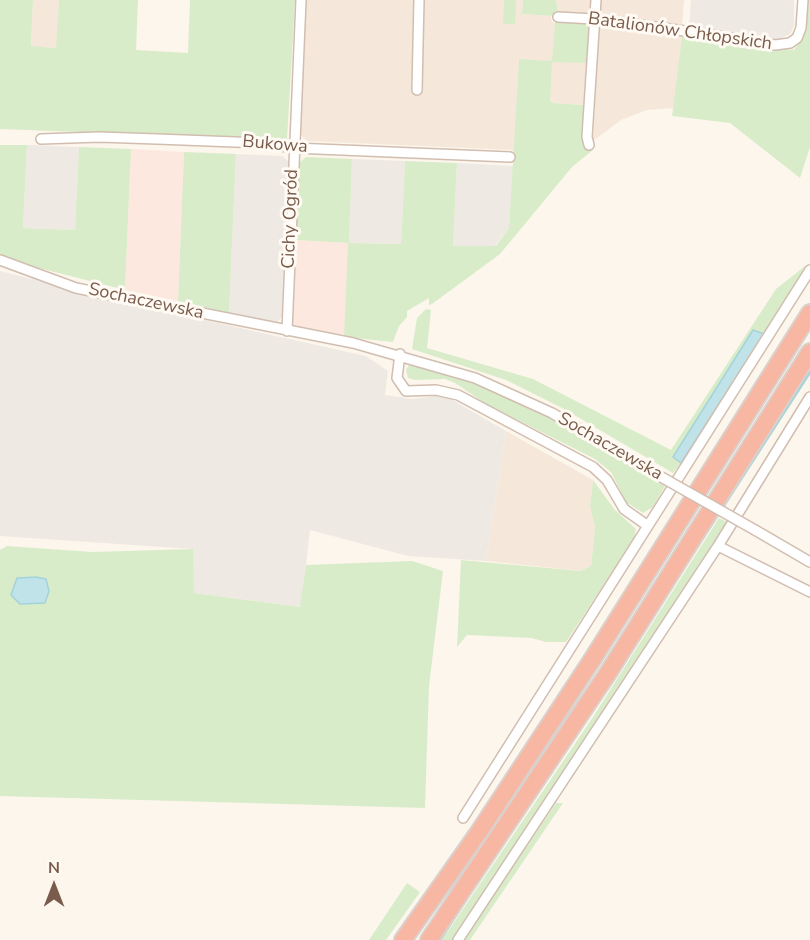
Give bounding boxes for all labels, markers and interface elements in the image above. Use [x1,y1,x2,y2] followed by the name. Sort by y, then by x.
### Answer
[587,8,773,56] street label: Batalionów Chłopskich
[241,131,309,159] street label: Bukowa
[278,169,304,269] street label: Cichy Ogród
[86,279,206,325] street label: Sochaczewska
[554,408,666,486] street label: Sochaczewska
[24,856,84,916] north arrow
[48,857,60,879] text: N

